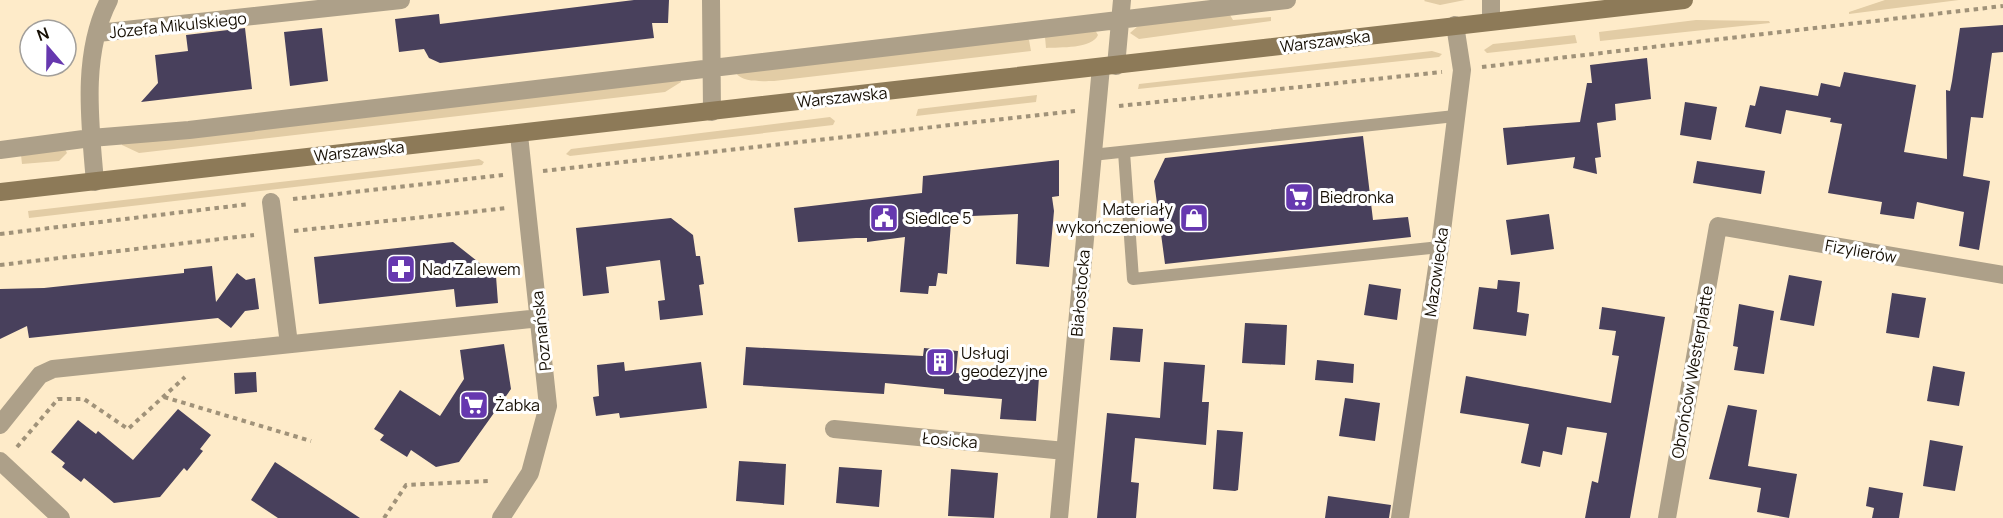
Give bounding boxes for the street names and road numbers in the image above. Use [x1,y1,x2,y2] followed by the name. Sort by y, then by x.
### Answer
[108,7,248,43] street label: Józefa Mikulskiego
[1279,25,1371,57] street label: Warszawska
[796,81,888,113] street label: Warszawska
[313,135,405,167] street label: Warszawska
[1419,226,1453,318] street label: Mazowiecka
[1823,234,1899,268] street label: Fizylierów
[1065,249,1095,337] street label: Białostocka
[1666,284,1718,460] street label: Obrońców Westerplatte
[526,290,556,372] street label: Poznańska
[921,427,979,453] street label: Łosicka

